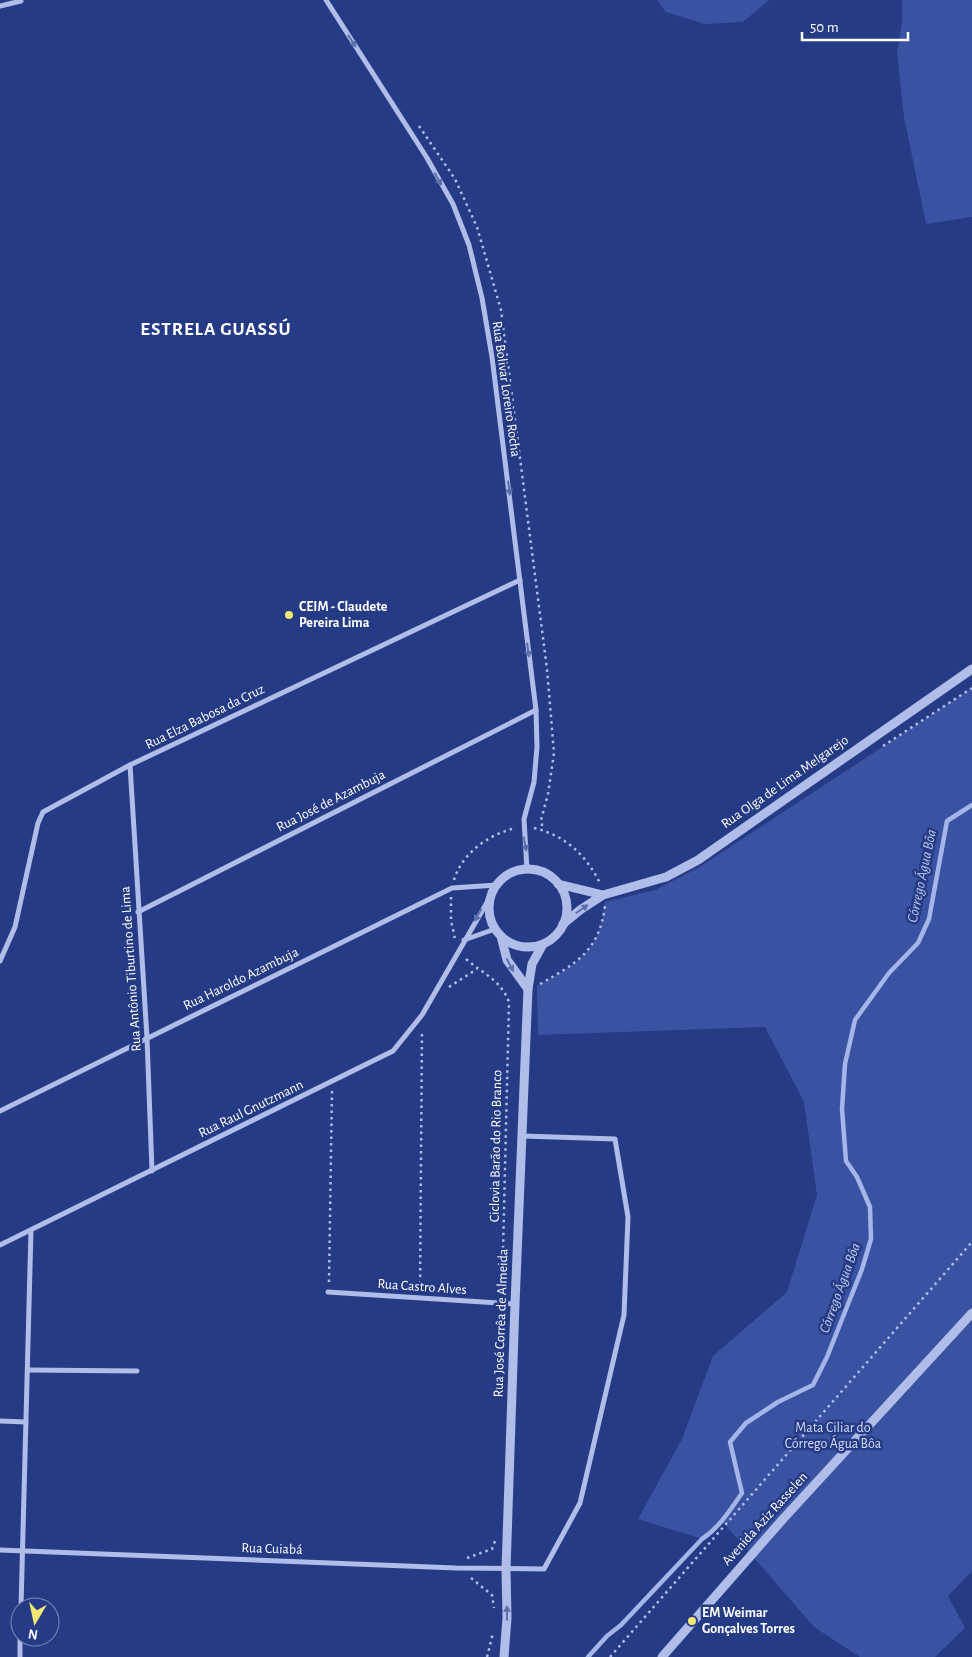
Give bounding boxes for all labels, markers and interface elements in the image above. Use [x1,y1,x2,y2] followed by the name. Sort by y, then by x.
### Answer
[802,10,908,42] scale bar
[810,20,839,35] text: 50 m
[347,34,357,48] one-way arrow
[434,172,443,185] one-way arrow
[140,318,292,339] district label: ESTRELA GUASSÚ
[490,320,523,458] street label: Rua Bolivar Loreiro Rocha
[505,481,513,497] one-way arrow
[299,600,388,630] place label: CEIM - Claudete Pereira Lima
[283,609,295,621] marker: CEIM - Claudete Pereira Lima
[524,642,532,658] one-way arrow
[143,682,267,752] street label: Rua Elza Babosa da Cruz
[719,733,851,831] street label: Rua Olga de Lima Melgarejo
[274,767,388,835] street label: Rua José de Azambuja
[903,828,939,924] water label: Córrego Água Bôa
[522,837,530,853] one-way arrow
[118,885,144,1052] street label: Rua Antônio Tiburtino de Lima
[576,904,589,914] one-way arrow
[473,909,482,922] one-way arrow
[181,945,301,1013] street label: Rua Haroldo Azambuja
[506,957,514,972] one-way arrow
[488,1070,504,1222] street label: Ciclovia Barão do Rio Branco
[196,1078,306,1140] street label: Rua Raul Gnutzmann
[815,1240,863,1335] water label: Córrego Água Bôa
[491,1248,511,1398] street label: Rua José Corrêa de Almeida
[377,1277,467,1297] street label: Rua Castro Alves
[785,1421,882,1451] park label: Mata Ciliar do Córrego Água Bôa
[720,1470,810,1568] street label: Avenida Aziz Rasselen
[241,1541,303,1557] street label: Rua Cuiabá
[10,1597,60,1647] north arrow
[503,1605,511,1621] one-way arrow
[702,1606,795,1636] place label: EM Weimar Gonçalves Torres
[686,1615,698,1627] marker: EM Weimar Gonçalves Torres
[27,1626,39,1642] text: N

